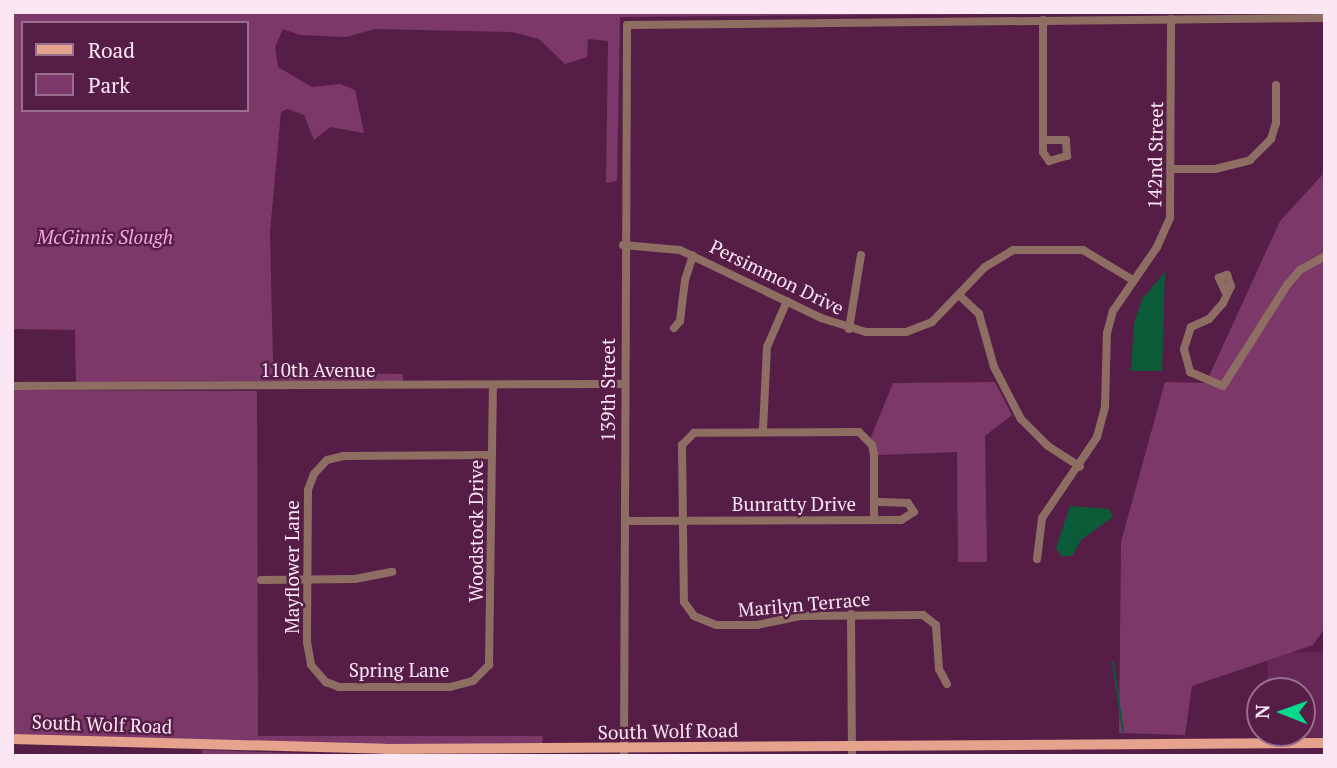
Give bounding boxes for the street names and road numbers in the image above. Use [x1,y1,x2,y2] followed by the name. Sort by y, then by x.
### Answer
[1143,101,1167,209] street label: 142nd Street
[706,235,848,319] street label: Persimmon Drive
[597,338,619,442] street label: 139th Street
[260,359,376,381] street label: 110th Avenue
[465,460,487,602] street label: Woodstock Drive
[732,493,856,515] street label: Bunratty Drive
[281,500,303,634] street label: Mayflower Lane
[737,587,871,621] street label: Marilyn Terrace
[349,659,449,681] street label: Spring Lane
[31,710,173,738] street label: South Wolf Road
[597,718,739,744] street label: South Wolf Road

